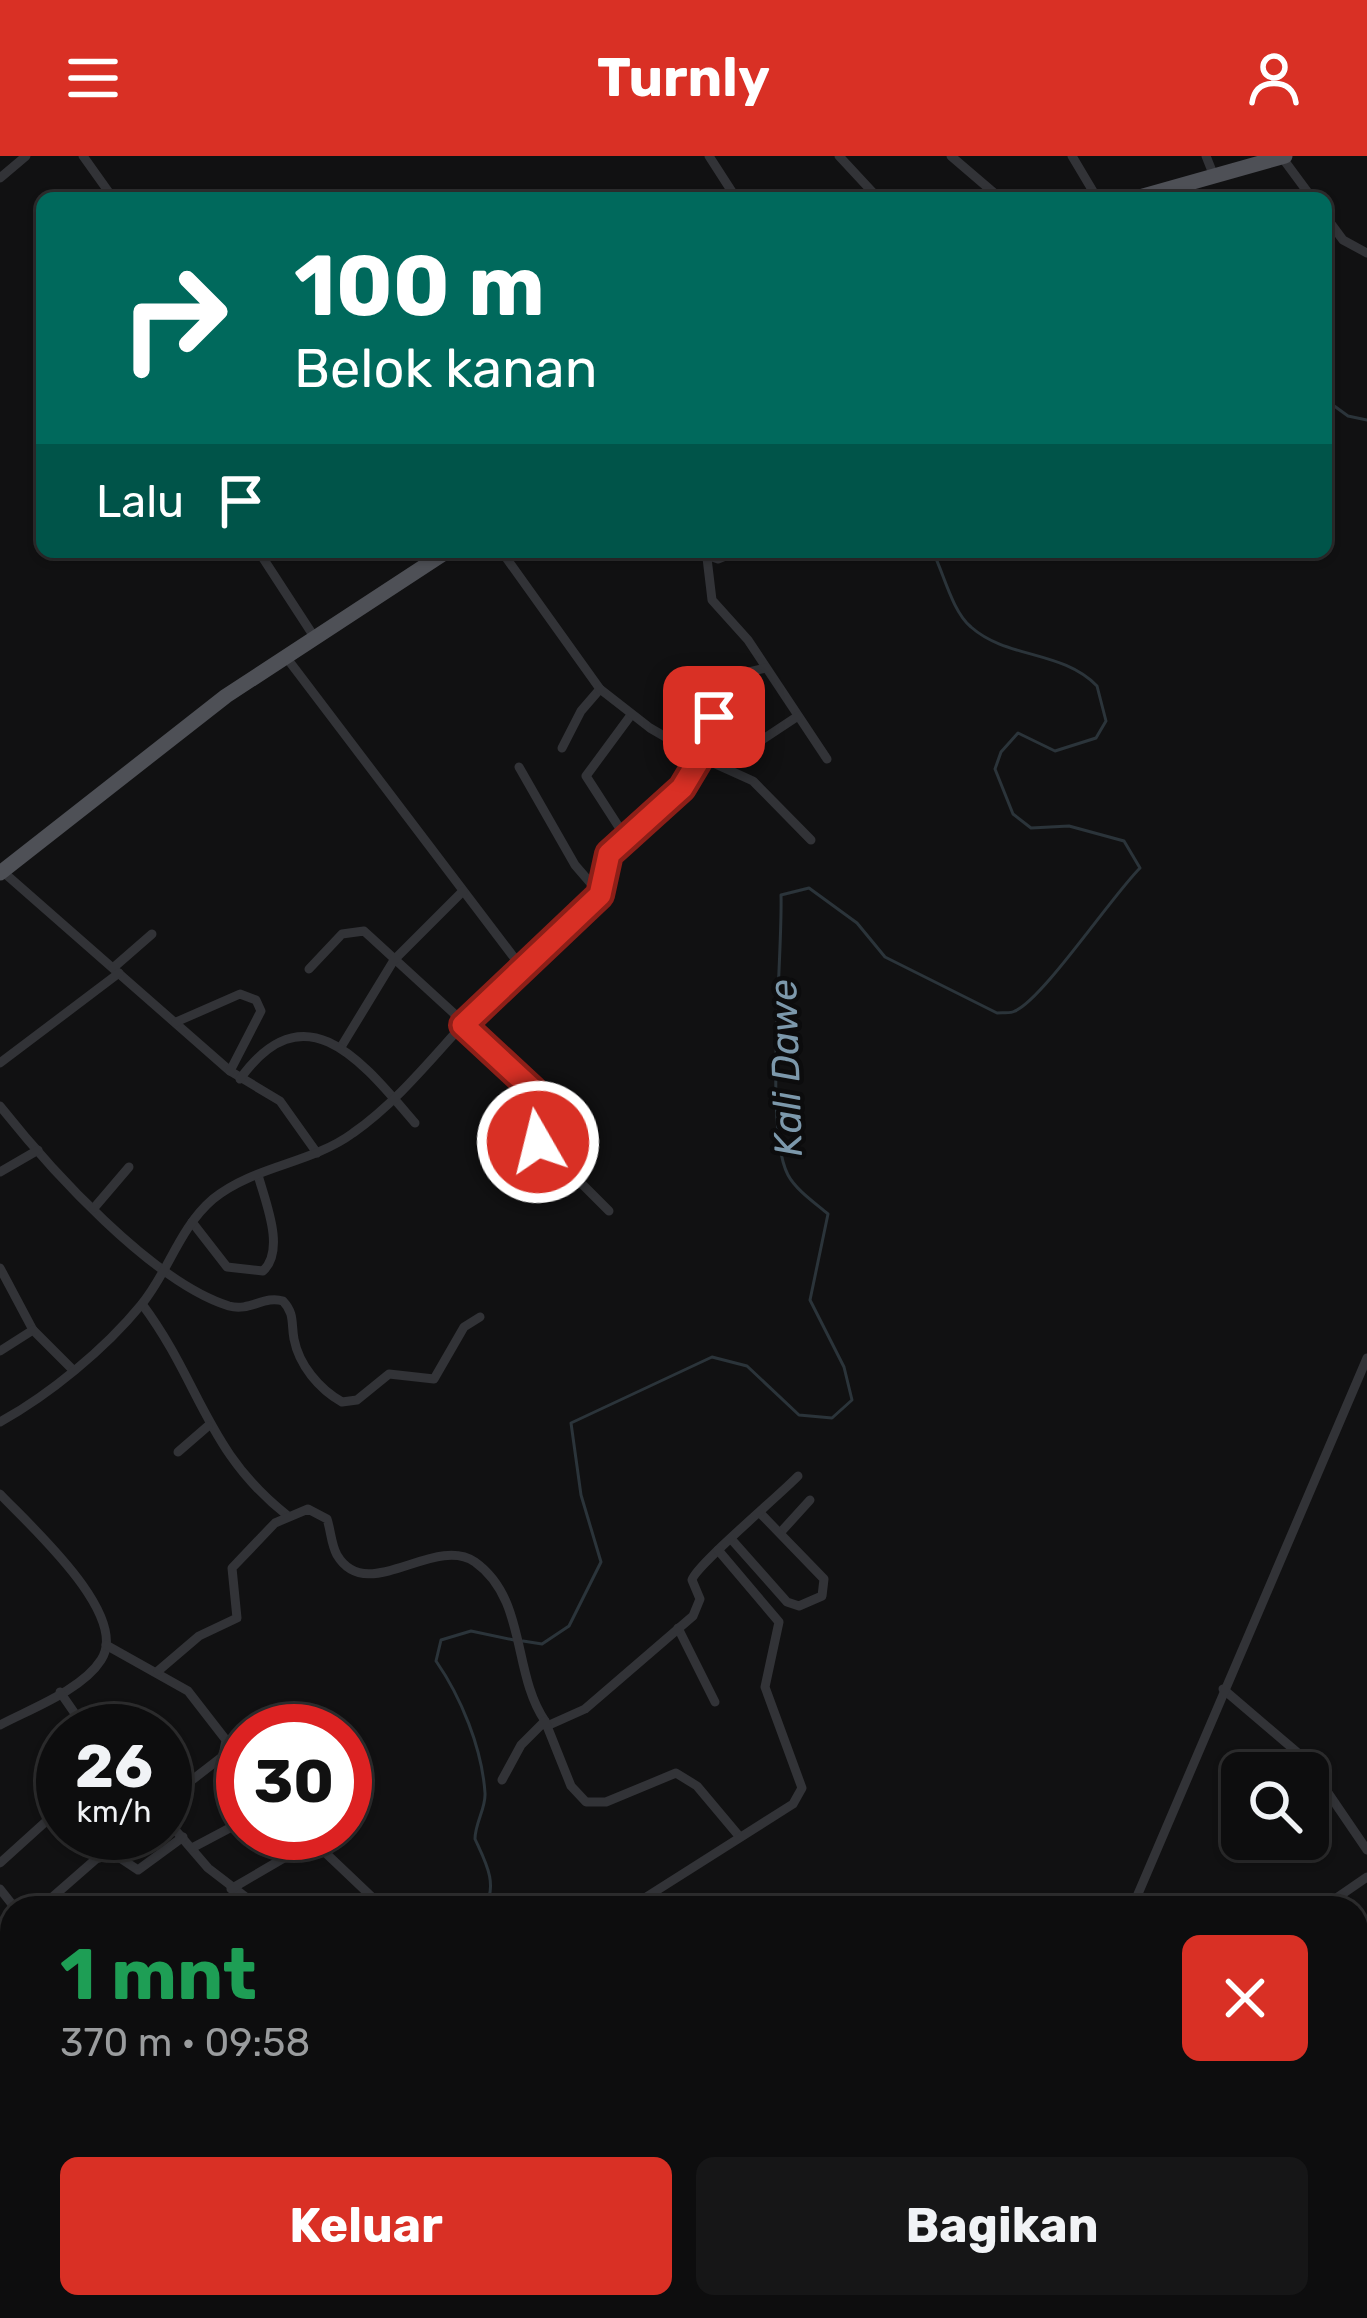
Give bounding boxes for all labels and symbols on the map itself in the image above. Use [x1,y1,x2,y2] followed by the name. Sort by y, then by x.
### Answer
[663,666,765,768] pin
[760,979,812,1157] water label: Kali Dawe
[475,1079,601,1205] position arrow
[216,1704,372,1860] speed limit sign: 30

